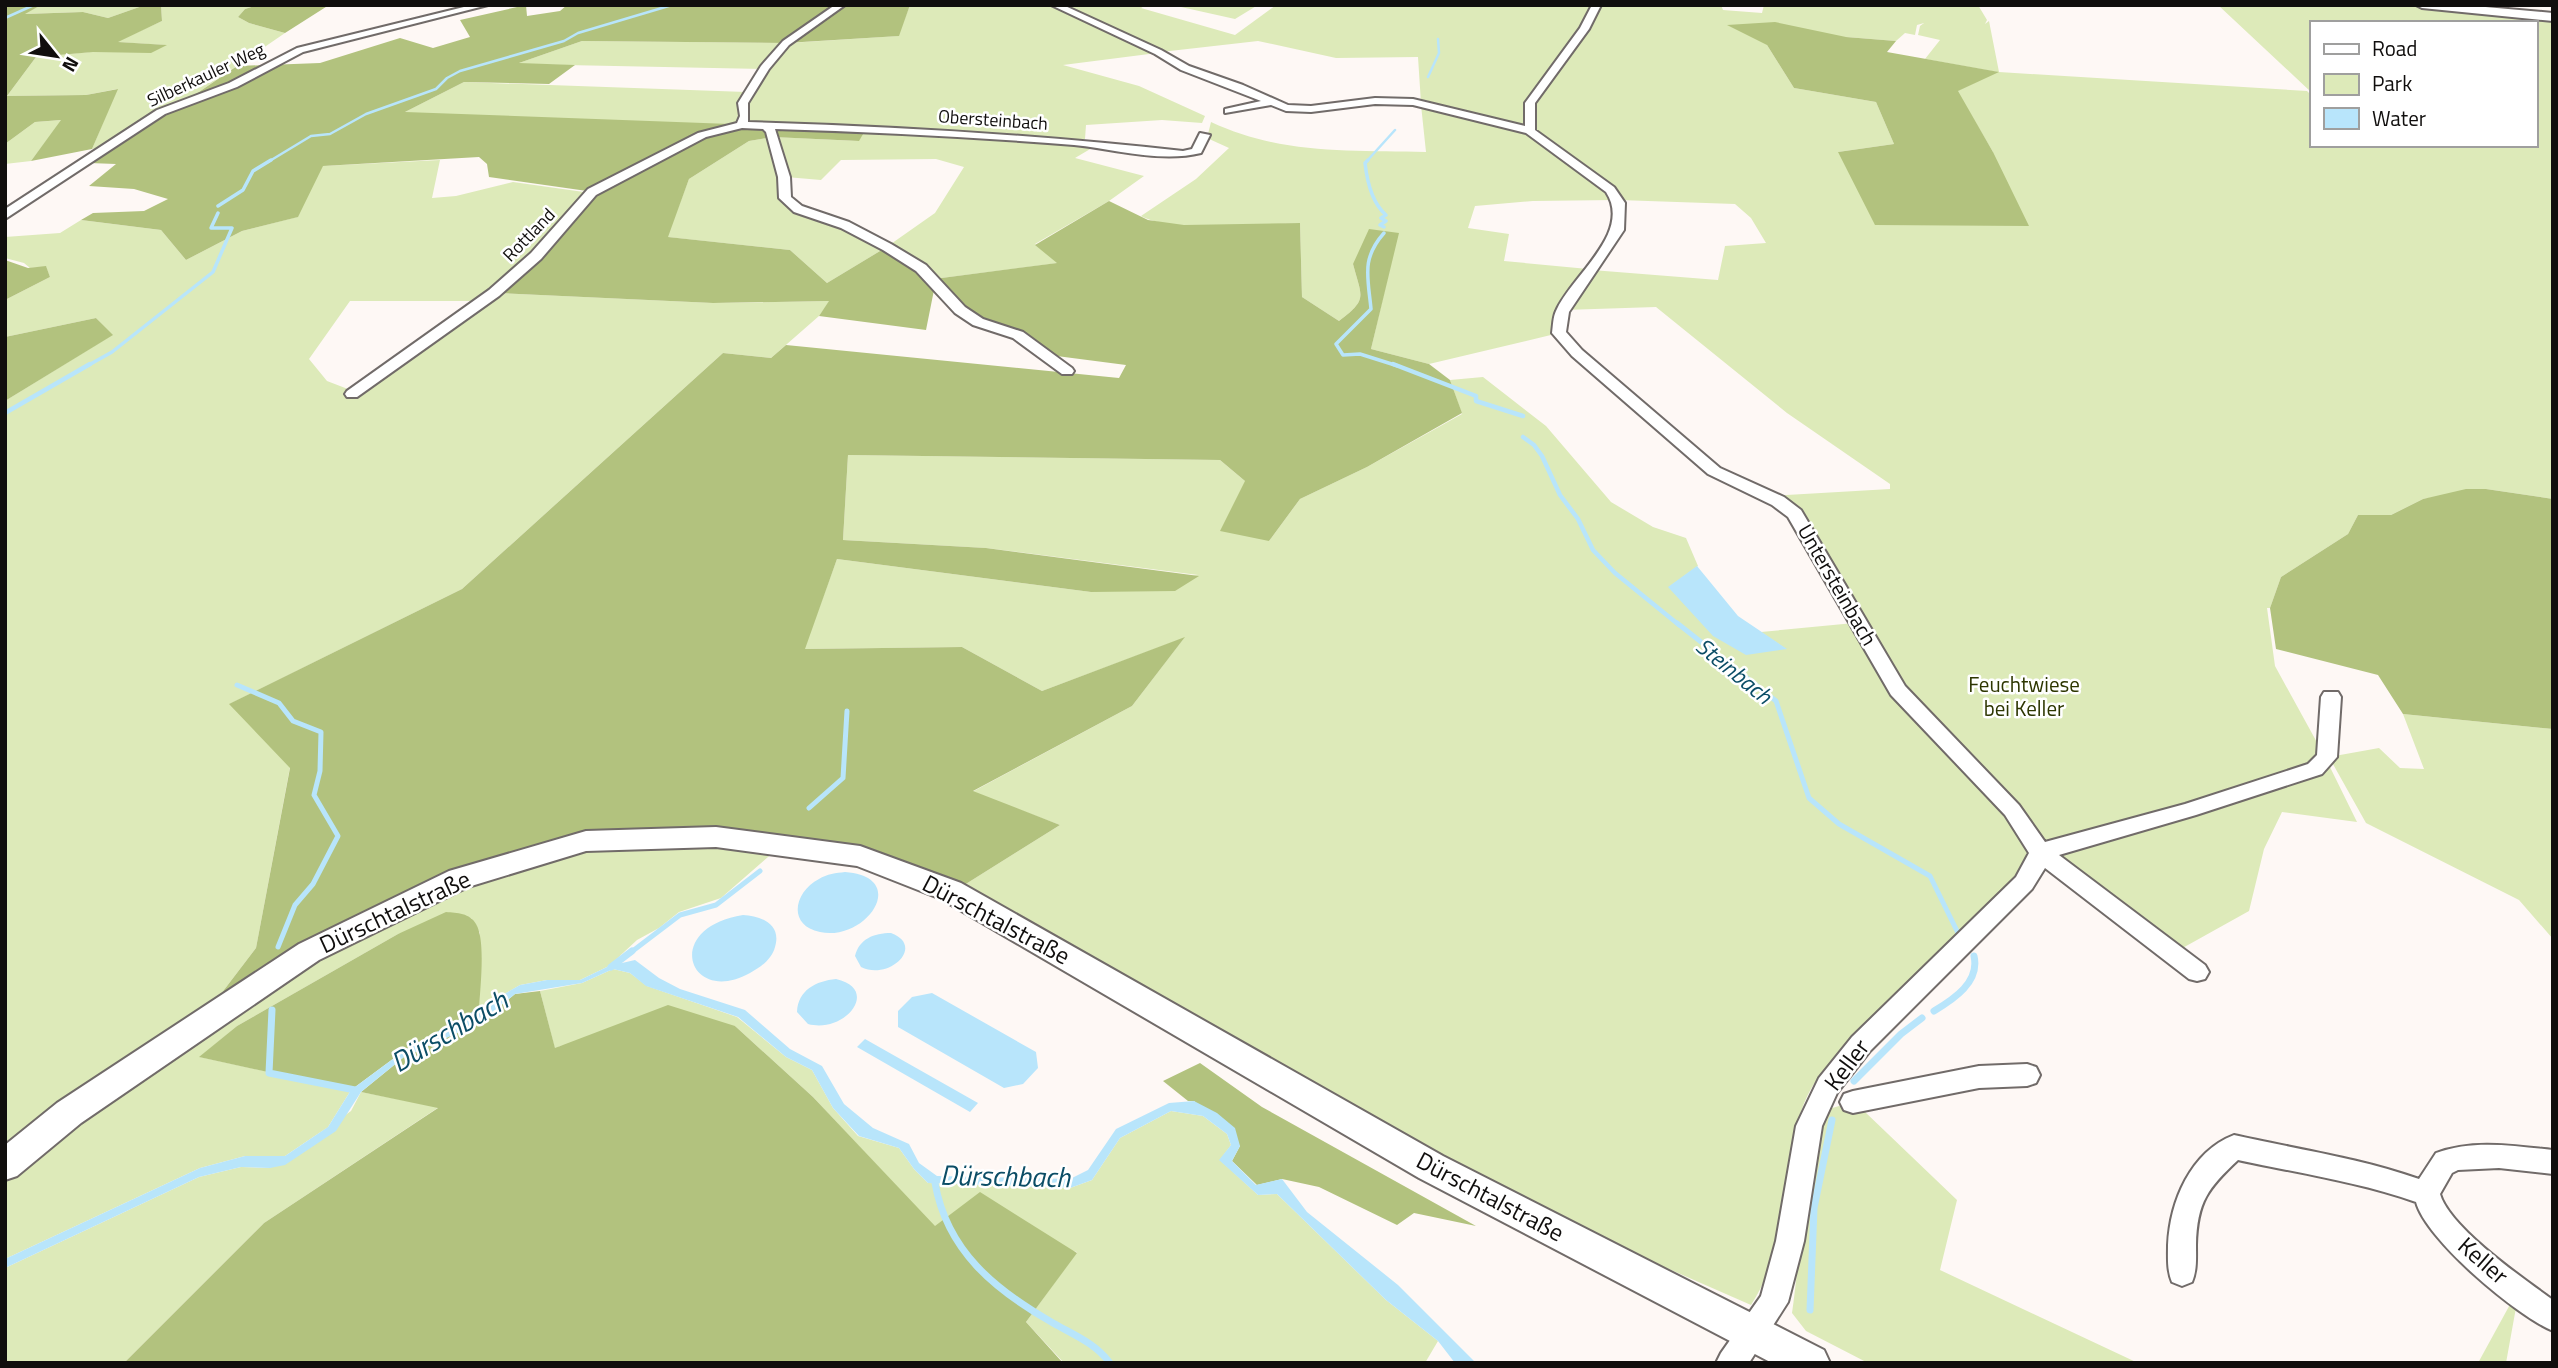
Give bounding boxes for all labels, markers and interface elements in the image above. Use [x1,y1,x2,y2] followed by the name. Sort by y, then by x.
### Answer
[21,21,91,91] north arrow
[2310,21,2537,147] legend
[2372,32,2417,64] text: Road
[142,35,269,114] street label: Silberkauler Weg
[55,52,87,78] text: N
[2372,67,2412,99] text: Park
[937,102,1049,137] street label: Obersteinbach
[2372,102,2426,134] text: Water
[496,202,561,268] street label: Rottland
[1790,518,1886,651] street label: Untersteinbach
[1689,629,1780,713] water label: Steinbach
[1968,668,2080,724] park label: Feuchtwiese bei Keller
[313,860,476,962] street label: Dürschtalstraße
[916,865,1077,973] street label: Dürschtalstraße
[382,978,517,1083] water label: Dürschbach
[1815,1031,1878,1098] street label: Keller
[1410,1142,1571,1250] street label: Dürschtalstraße
[939,1153,1072,1198] water label: Dürschbach
[2450,1228,2517,1293] street label: Keller

